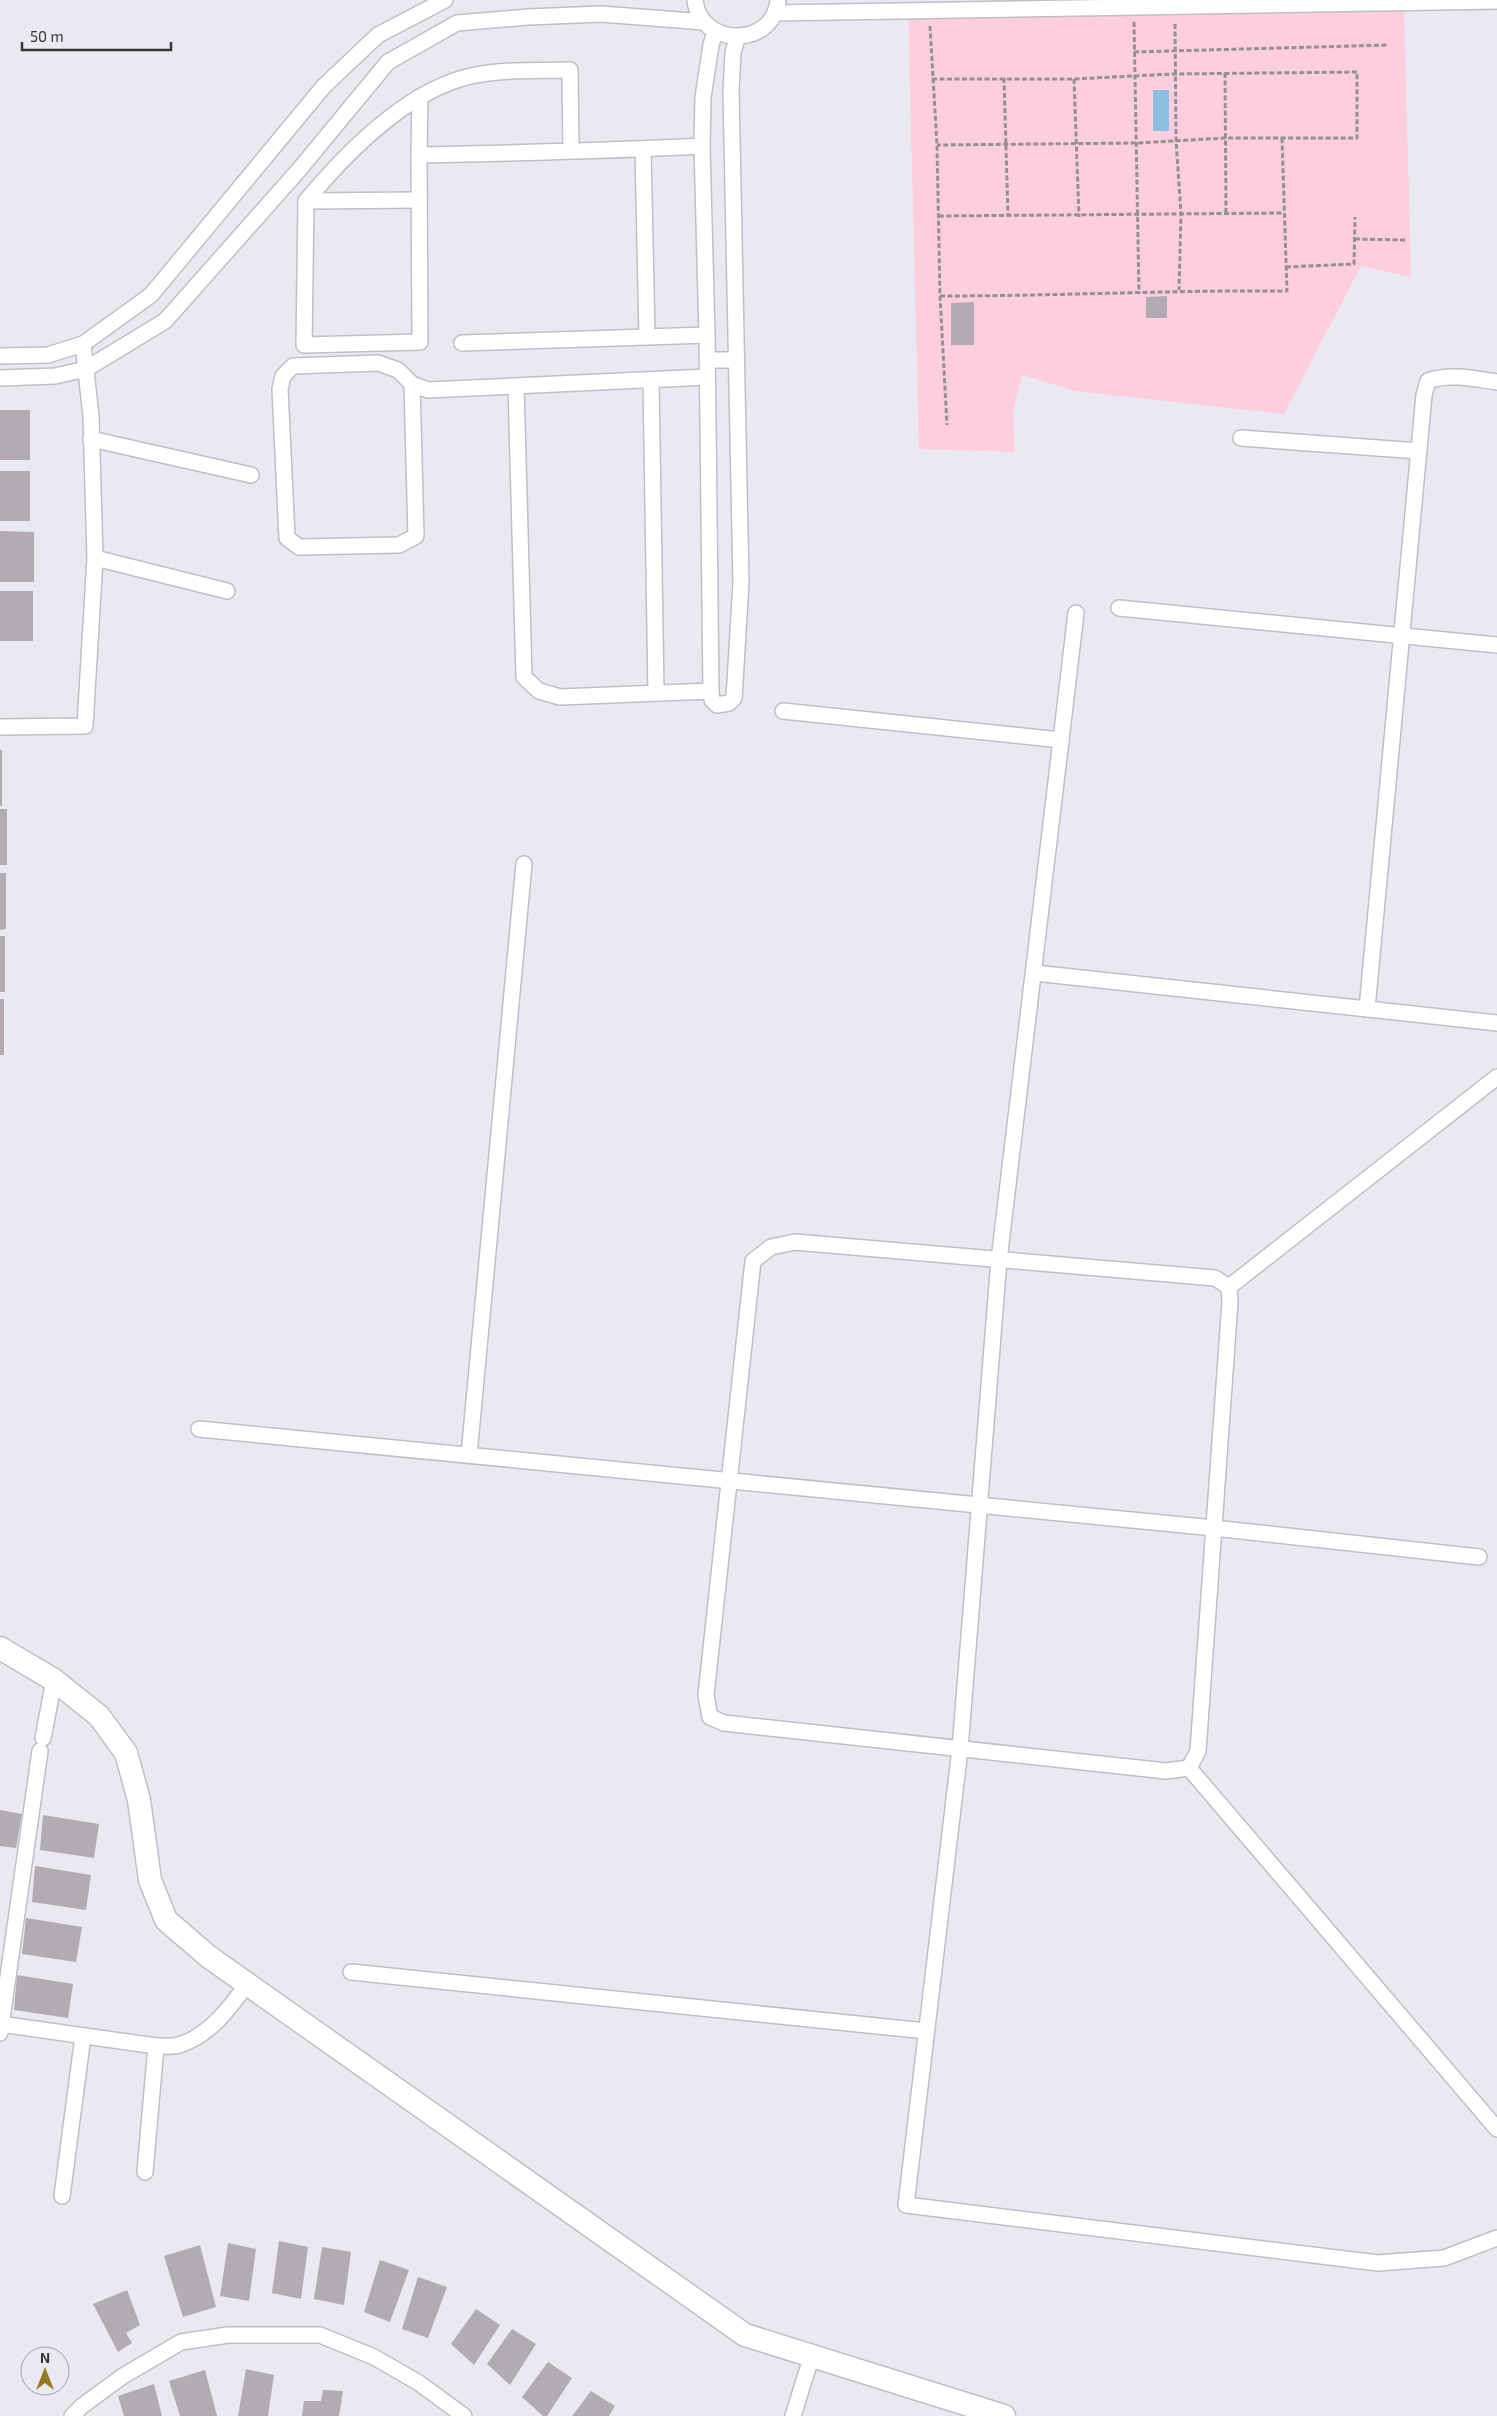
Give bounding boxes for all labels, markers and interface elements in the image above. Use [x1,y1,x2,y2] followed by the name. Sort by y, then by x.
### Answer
[22,20,171,52] scale bar
[30,27,64,45] text: 50 m
[20,2346,70,2396] north arrow
[40,2349,50,2366] text: N

